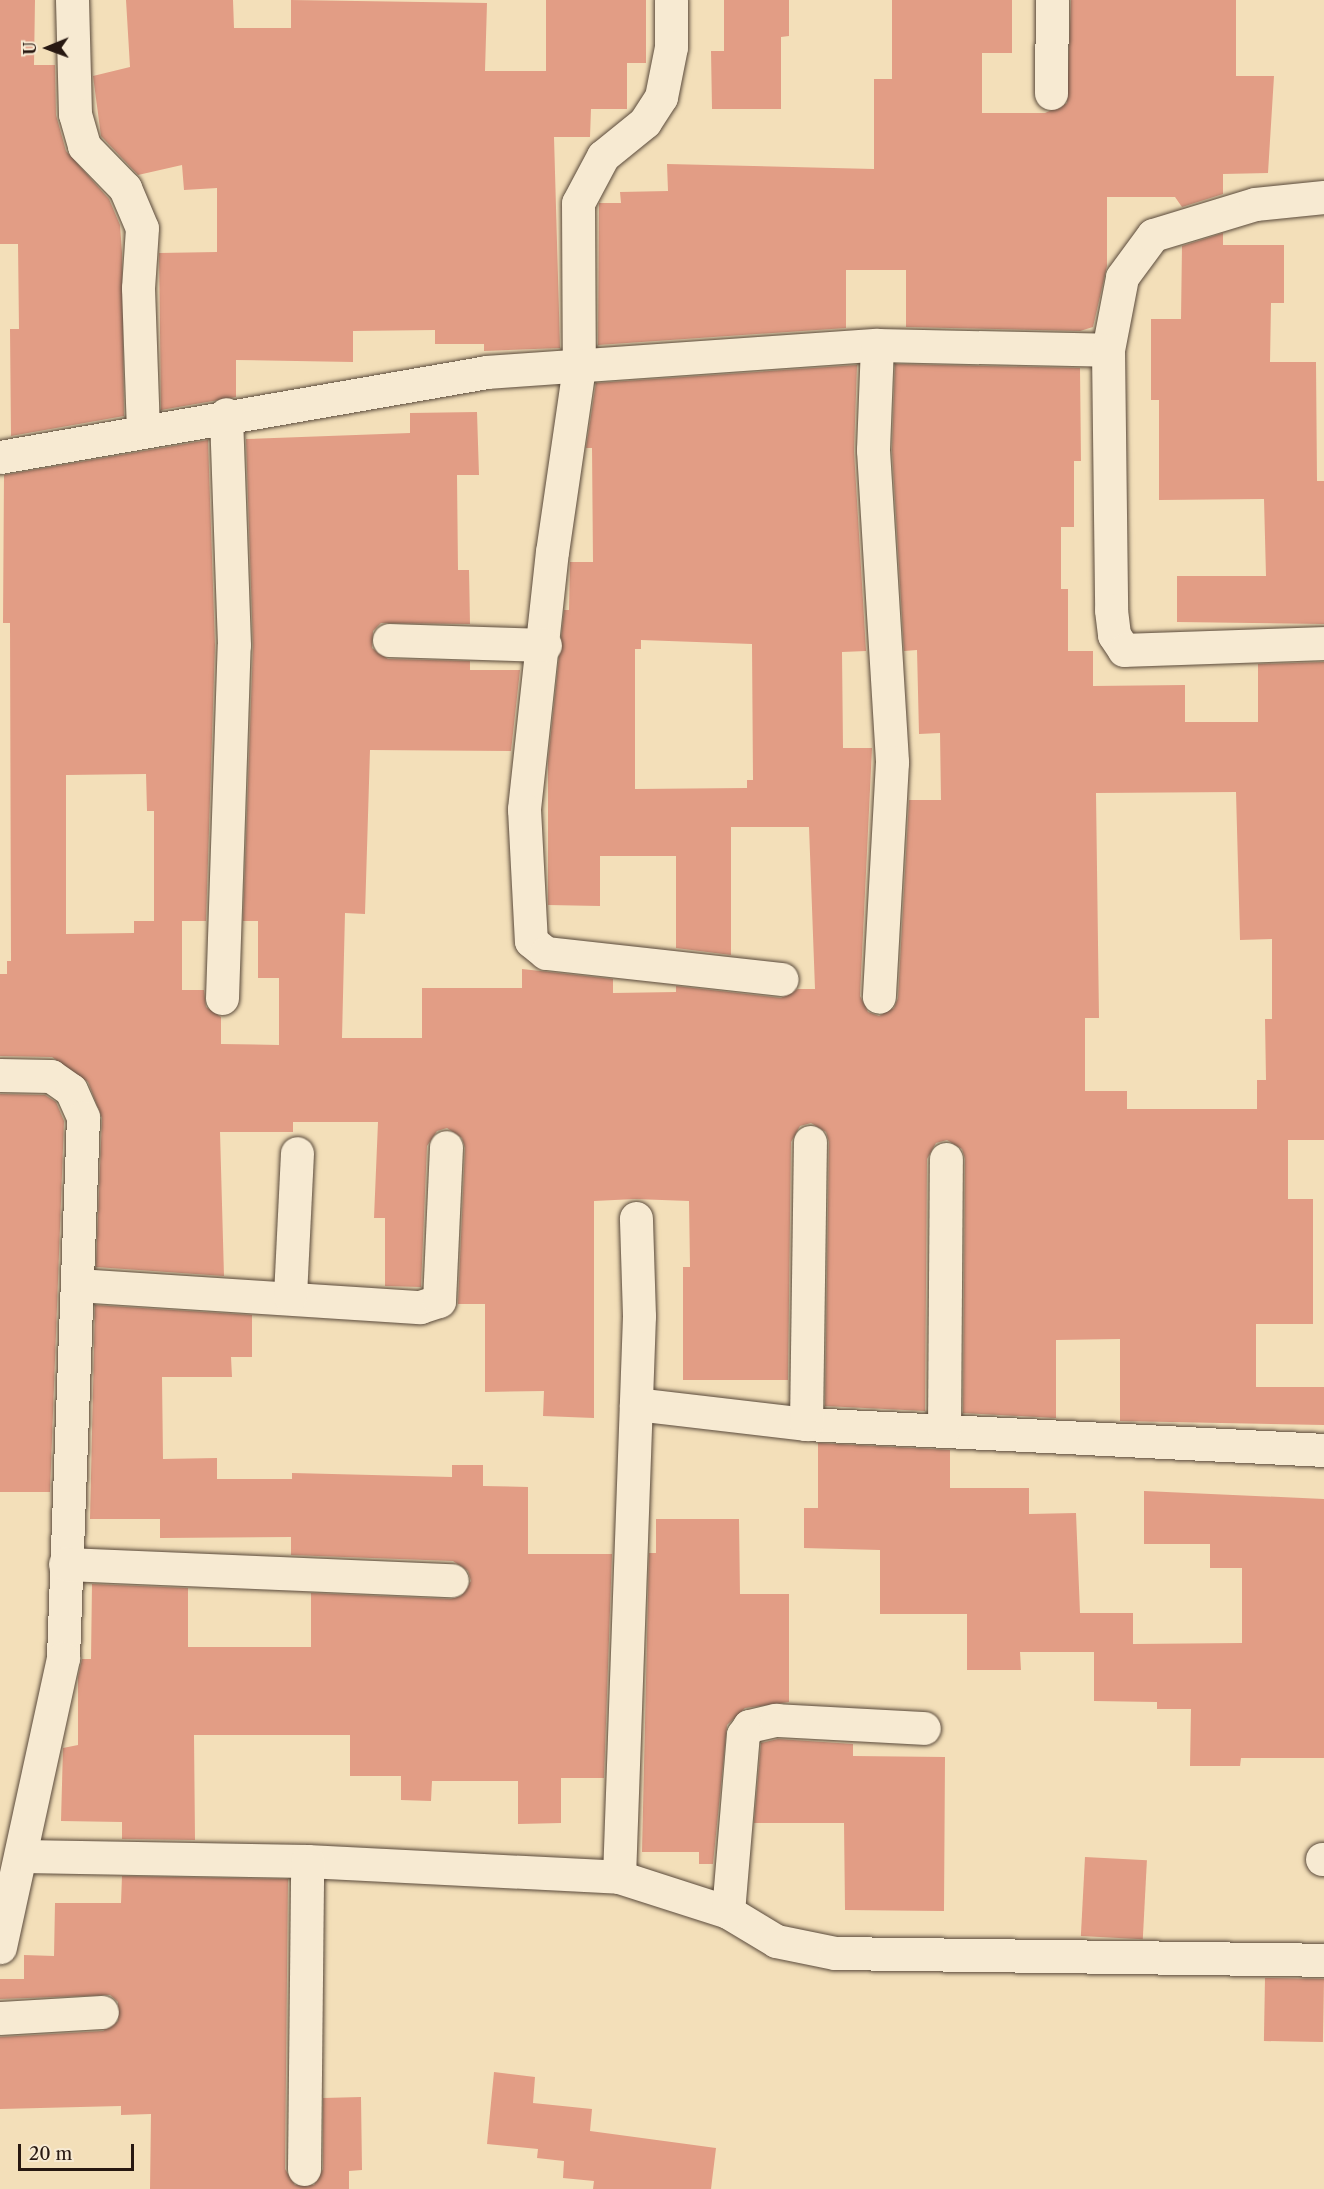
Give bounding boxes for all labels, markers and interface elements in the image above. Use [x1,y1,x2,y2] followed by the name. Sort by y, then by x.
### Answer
[18,18,78,78] north arrow
[20,42,40,55] text: U
[21,2132,136,2170] scale bar
[29,2143,72,2165] text: 20 m

